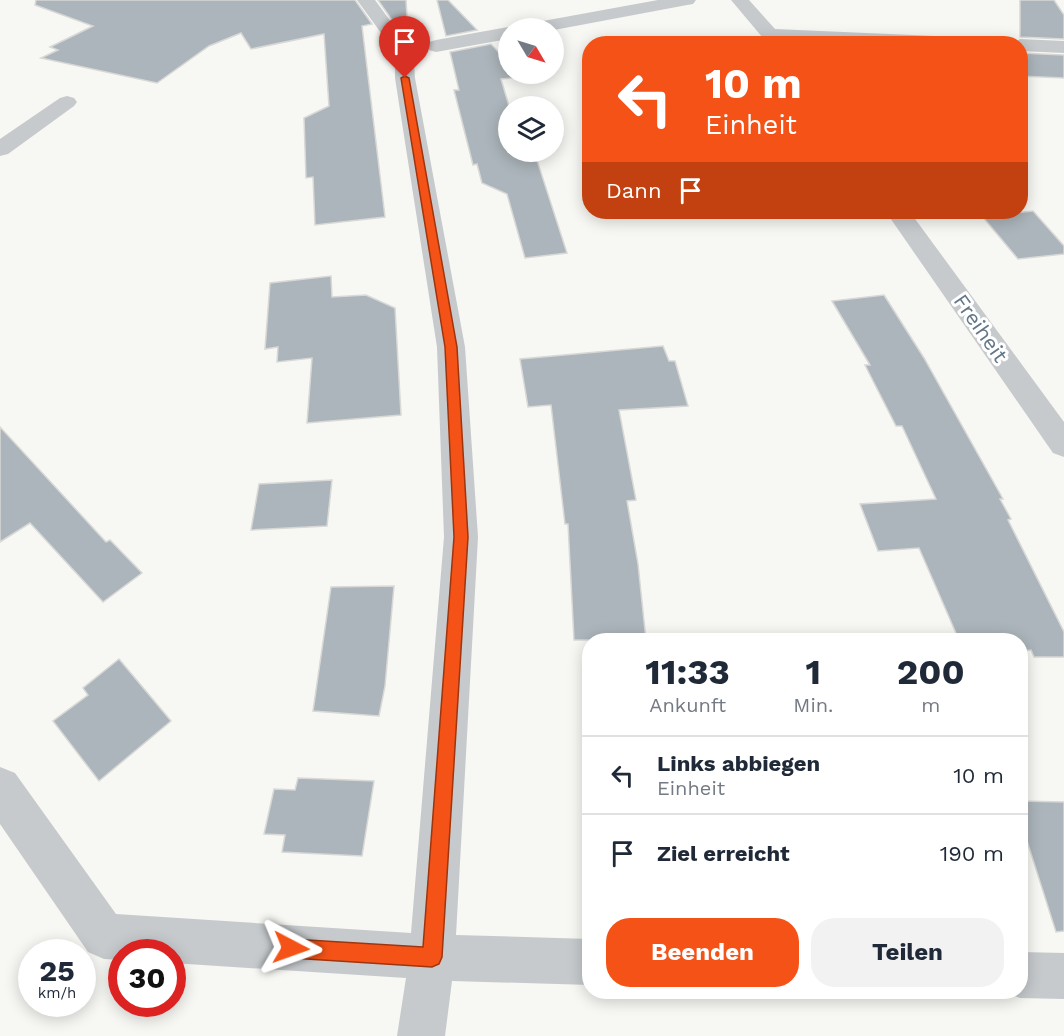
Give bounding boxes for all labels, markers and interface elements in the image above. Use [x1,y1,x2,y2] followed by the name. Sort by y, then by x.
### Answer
[379,16,430,78] pin
[498,18,564,84] north arrow
[498,18,564,162] map controls
[388,25,421,58] icon: arrive
[705,59,802,108] text: 10 m
[606,60,684,138] icon: left
[498,96,564,162] button: layers
[705,109,797,141] text: Einheit
[674,174,707,207] icon: arrive
[606,178,662,203] text: Dann
[949,289,1014,367] street label: Freiheit
[645,651,730,693] text: 11:33
[806,651,821,693] text: 1
[897,651,965,693] text: 200
[649,693,726,717] text: Ankunft
[793,693,833,717] text: Min.
[921,693,940,717] text: m
[657,751,820,776] text: Links abbiegen
[606,759,639,792] icon: left
[953,763,1004,788] text: 10 m
[657,776,725,800] text: Einheit
[606,837,639,870] icon: arrive
[657,841,790,866] text: Ziel erreicht
[940,841,1004,866] text: 190 m
[259,916,323,980] position arrow
[606,918,799,987] button: Beenden
[811,918,1004,987] button: Teilen
[108,939,186,1017] speed limit sign: 30
[39,953,75,988] text: 25
[38,984,76,1002] text: km/h

